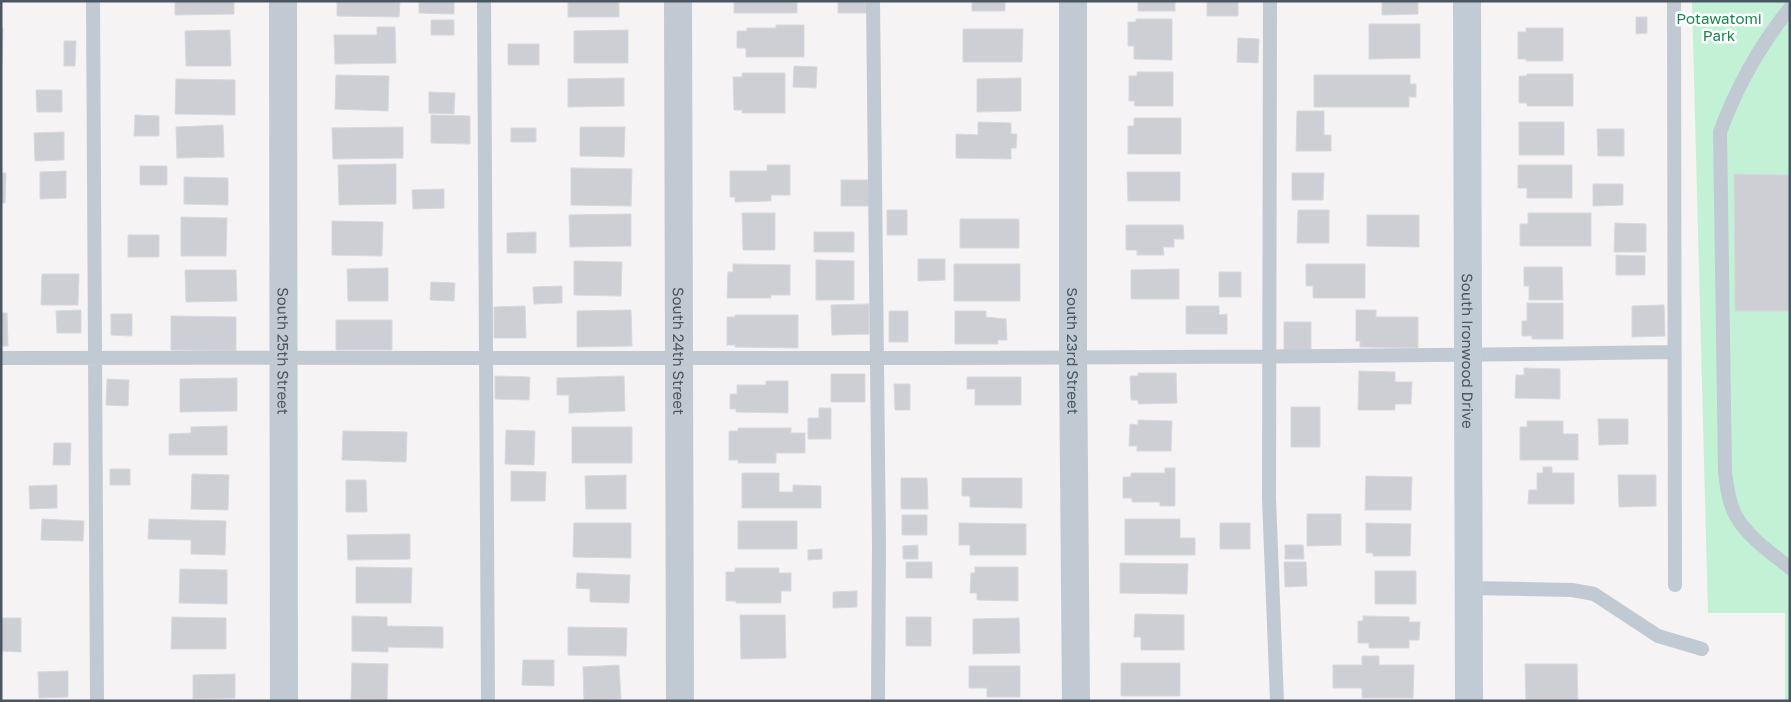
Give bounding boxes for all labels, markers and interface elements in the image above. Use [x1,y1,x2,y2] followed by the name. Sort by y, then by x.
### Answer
[1676,9,1762,44] park label: Potawatomi Park
[1459,273,1477,429] street label: South Ironwood Drive
[274,287,293,415] street label: South 25th Street
[670,287,688,415] street label: South 24th Street
[1064,287,1083,415] street label: South 23rd Street

